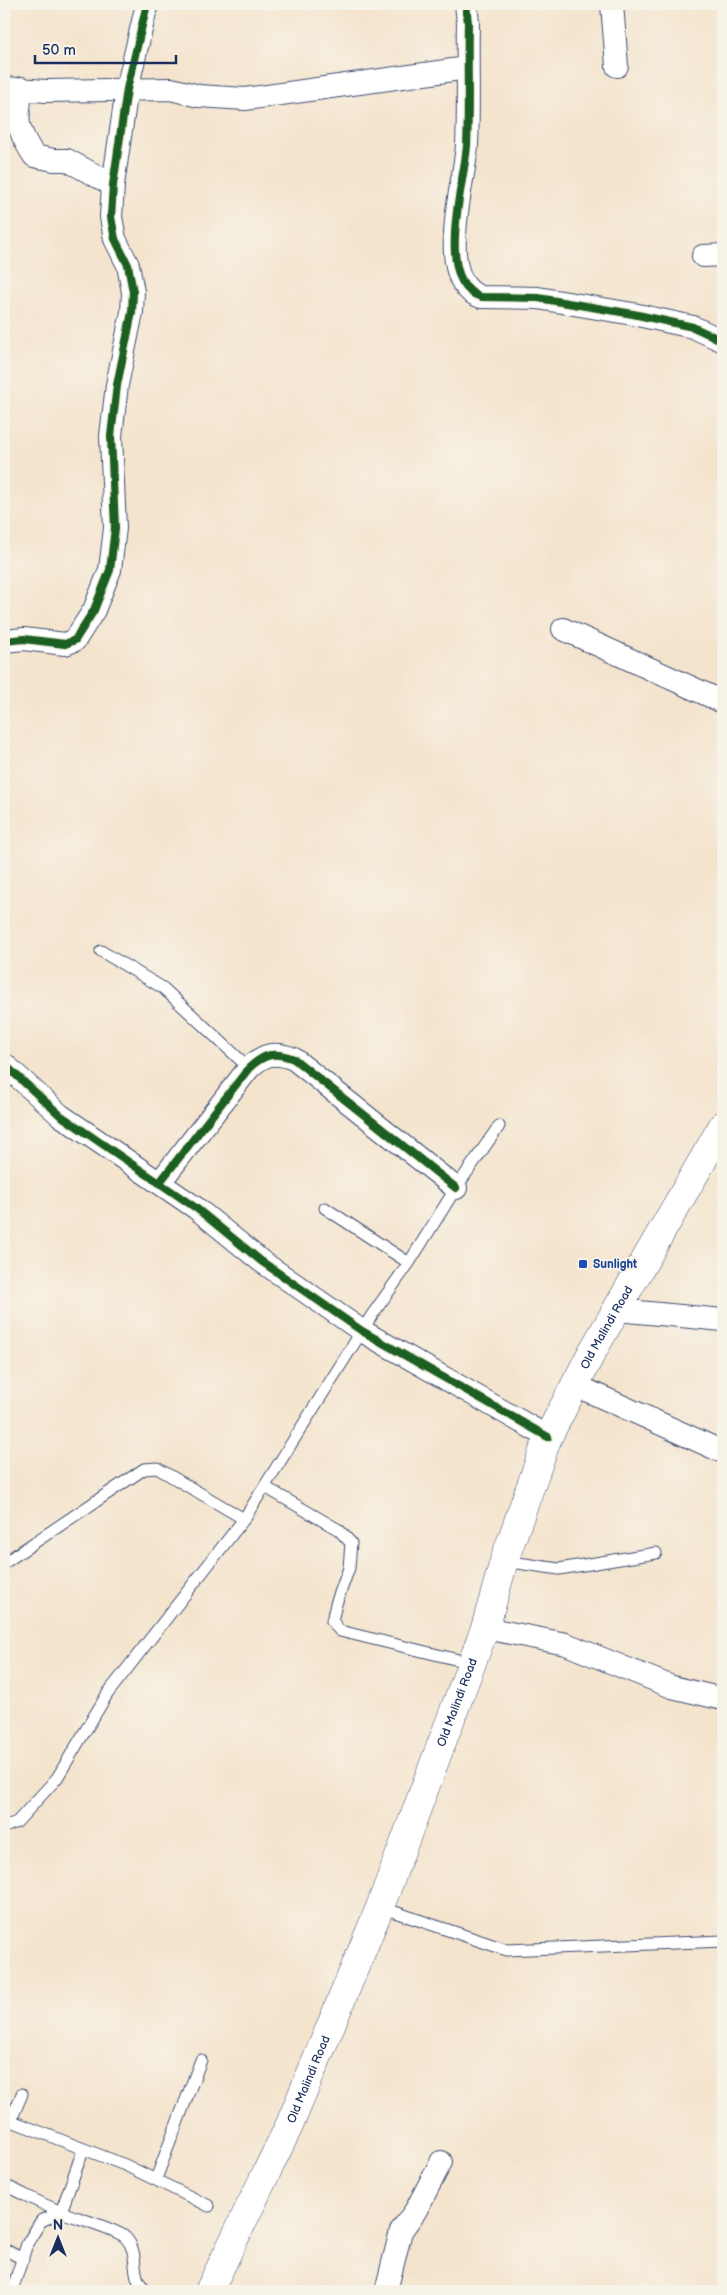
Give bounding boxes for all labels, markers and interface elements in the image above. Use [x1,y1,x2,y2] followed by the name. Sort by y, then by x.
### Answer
[35,32,176,64] scale bar
[42,41,76,60] text: 50 m
[593,1257,637,1272] place label: Sunlight
[577,1258,589,1270] marker: Sunlight
[577,1283,636,1372] street label: Old Malindi Road
[433,1656,480,1749] street label: Old Malindi Road
[284,2033,333,2125] street label: Old Malindi Road
[32,2212,82,2262] north arrow
[53,2217,63,2234] text: N

